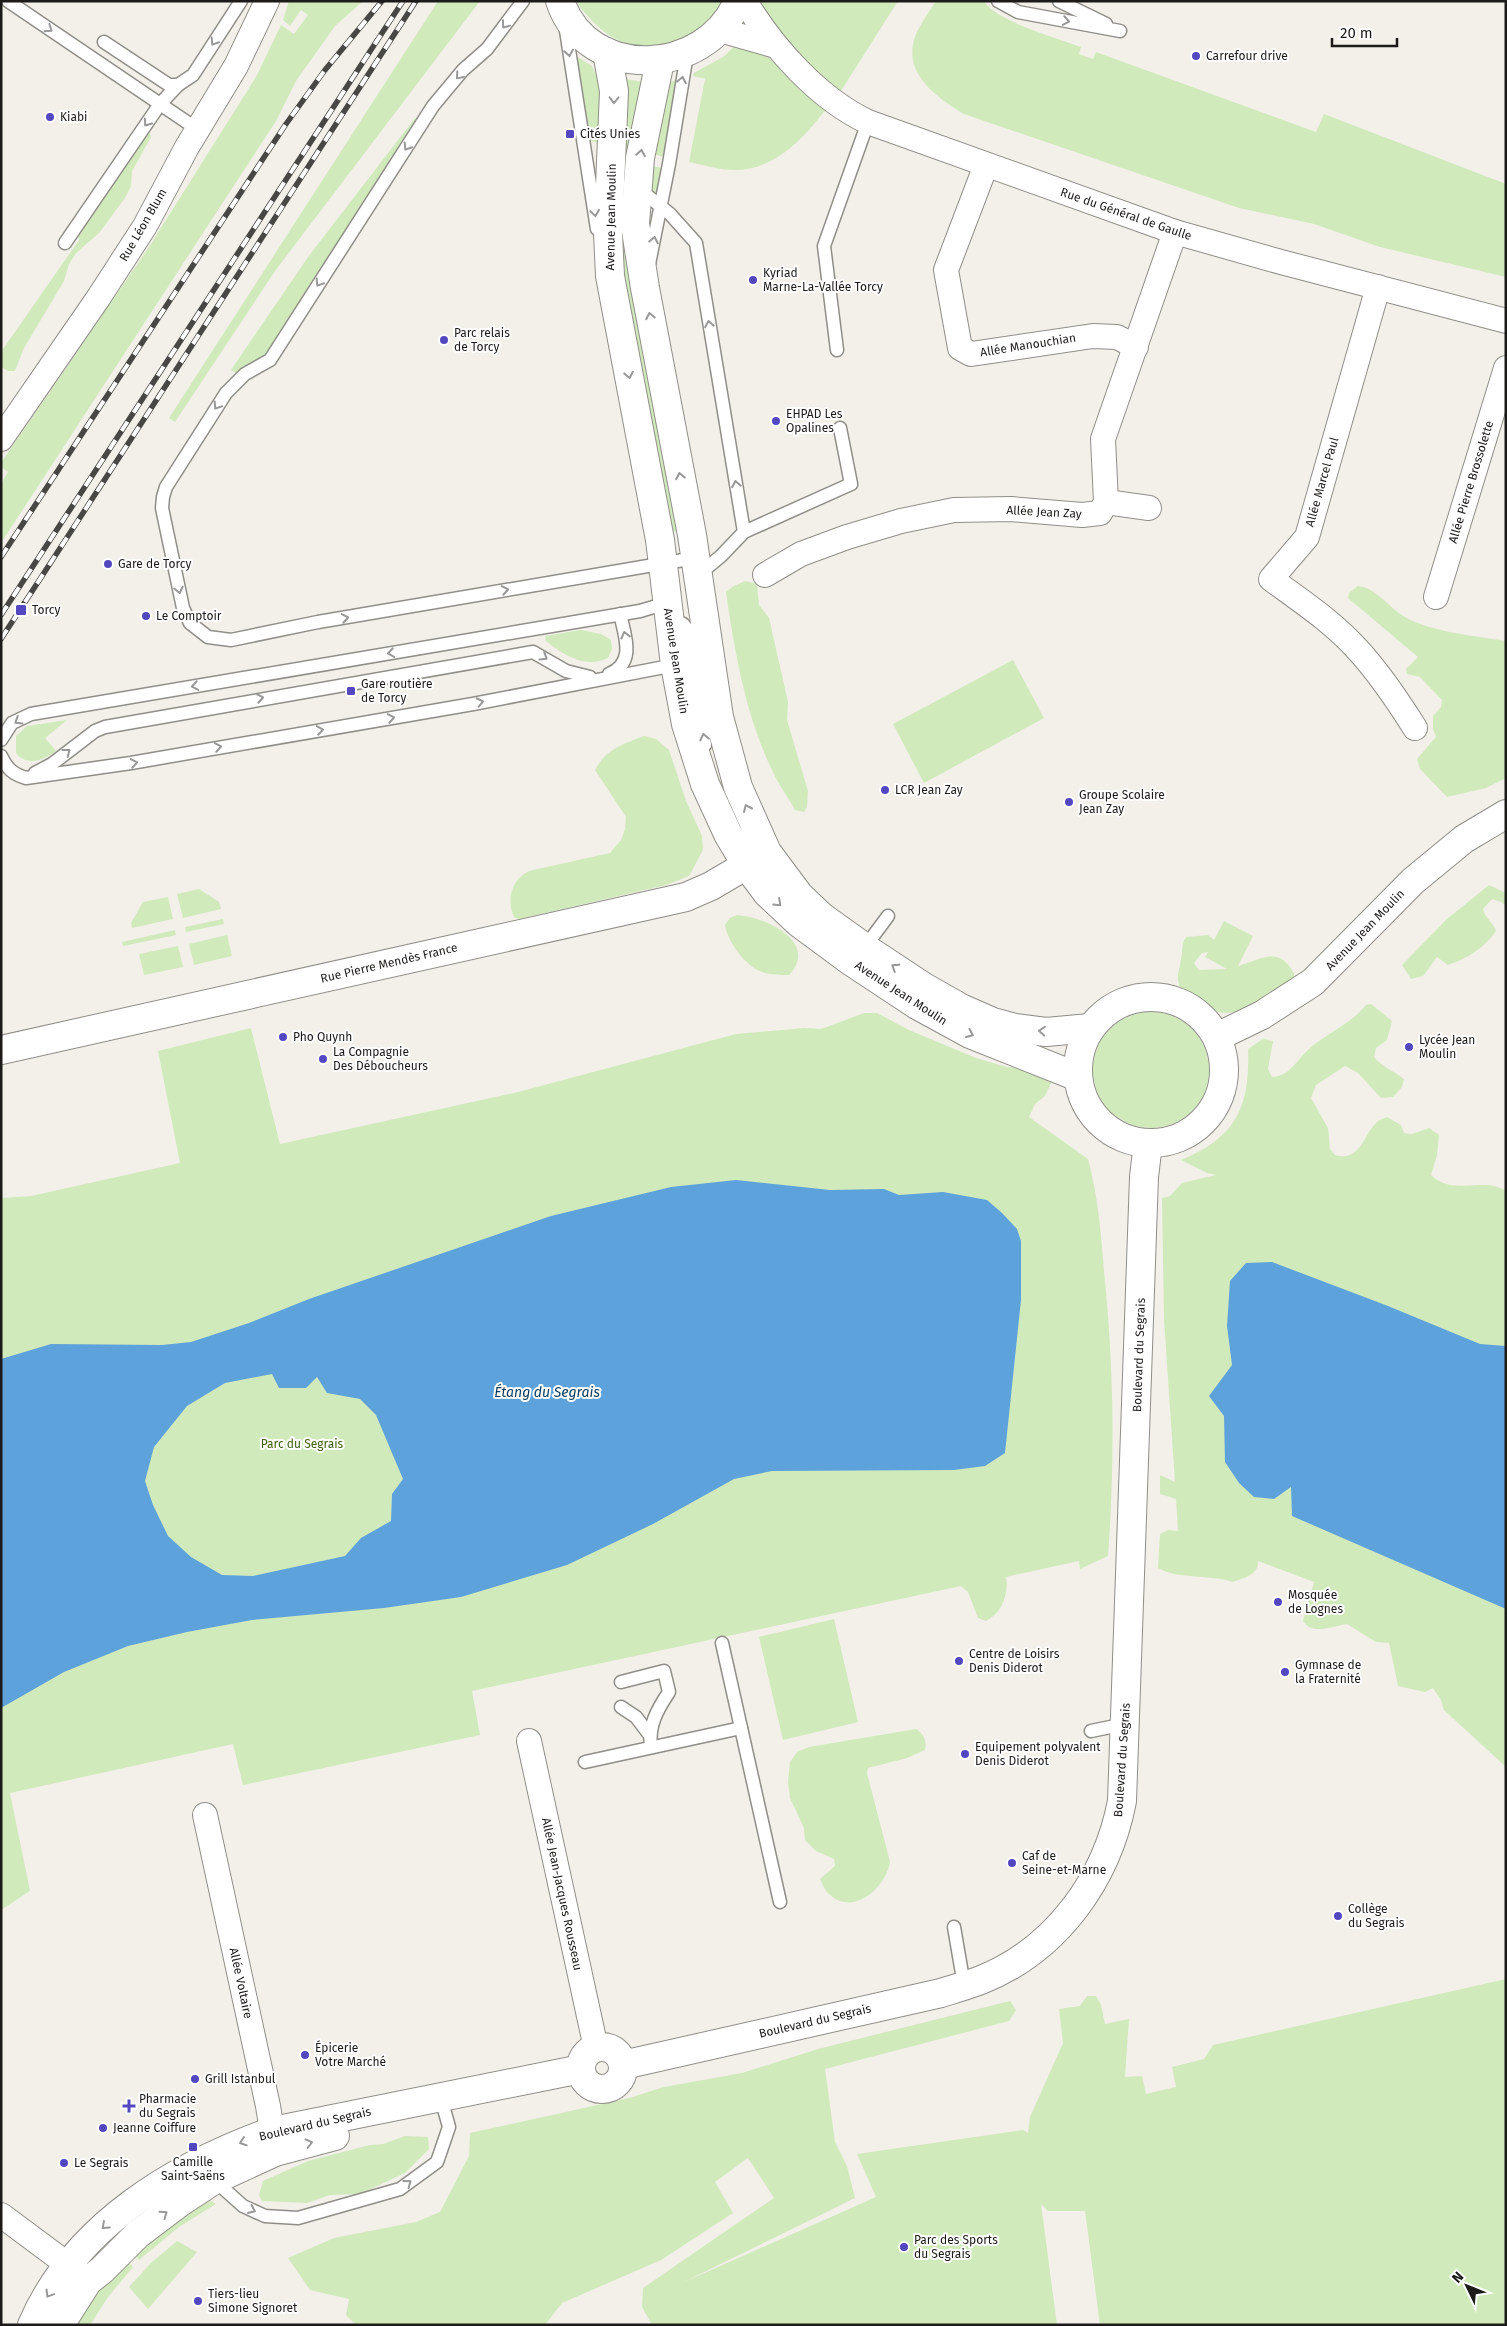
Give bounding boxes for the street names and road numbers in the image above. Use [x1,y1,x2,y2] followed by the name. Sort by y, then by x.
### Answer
[603,163,619,271] street label: Avenue Jean Moulin
[1059,185,1193,243] street label: Rue du Général de Gaulle
[117,186,169,264] street label: Rue Léon Blum
[979,331,1077,359] street label: Allée Manouchian
[1446,419,1496,545] street label: Allée Pierre Brossolette
[1303,435,1342,528] street label: Allée Marcel Paul
[1006,503,1082,521] street label: Allée Jean Zay
[661,607,691,715] street label: Avenue Jean Moulin
[1323,887,1407,973] street label: Avenue Jean Moulin
[319,940,459,986] street label: Rue Pierre Mendès France
[852,958,950,1028] street label: Avenue Jean Moulin
[1130,1297,1148,1412] street label: Boulevard du Segrais
[1111,1702,1133,1818] street label: Boulevard du Segrais
[539,1816,585,1972] street label: Allée Jean-Jacques Rousseau
[227,1946,255,2020] street label: Allée Voltaire
[758,2001,873,2041] street label: Boulevard du Segrais
[258,2104,373,2144] street label: Boulevard du Segrais

